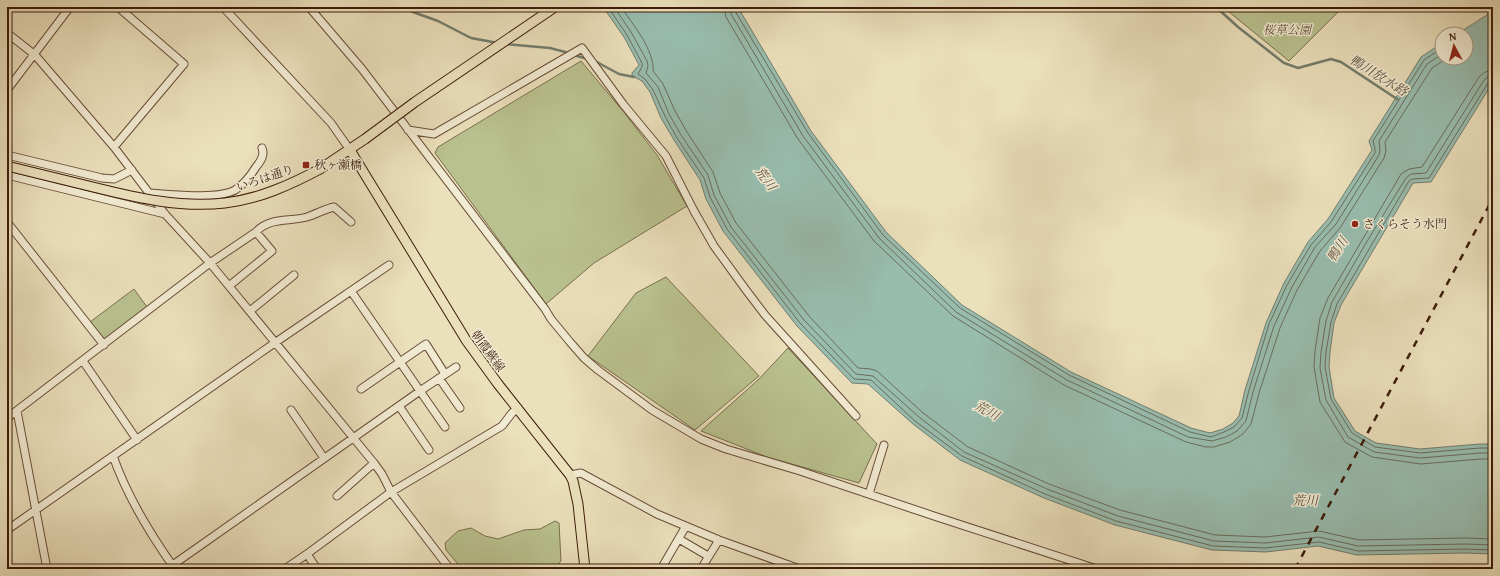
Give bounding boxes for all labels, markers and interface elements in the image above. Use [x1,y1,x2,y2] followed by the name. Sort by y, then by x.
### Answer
[1263,21,1313,38] park label: 桜草公園
[1434,26,1474,66] north arrow
[1448,28,1458,44] text: N
[1346,50,1412,101] water label: 鴨川放水路
[314,156,362,173] place label: 秋ヶ瀬橋
[234,160,296,195] street label: いろは通り
[301,160,311,170] marker: 秋ヶ瀬橋
[750,162,782,196] water label: 荒川
[1363,215,1447,232] place label: さくらそう水門
[1350,219,1360,229] marker: さくらそう水門
[1322,232,1354,265] water label: 鴨川
[467,326,509,375] street label: 朝霞蕨線
[971,396,1004,426] water label: 荒川
[1292,491,1320,510] water label: 荒川

